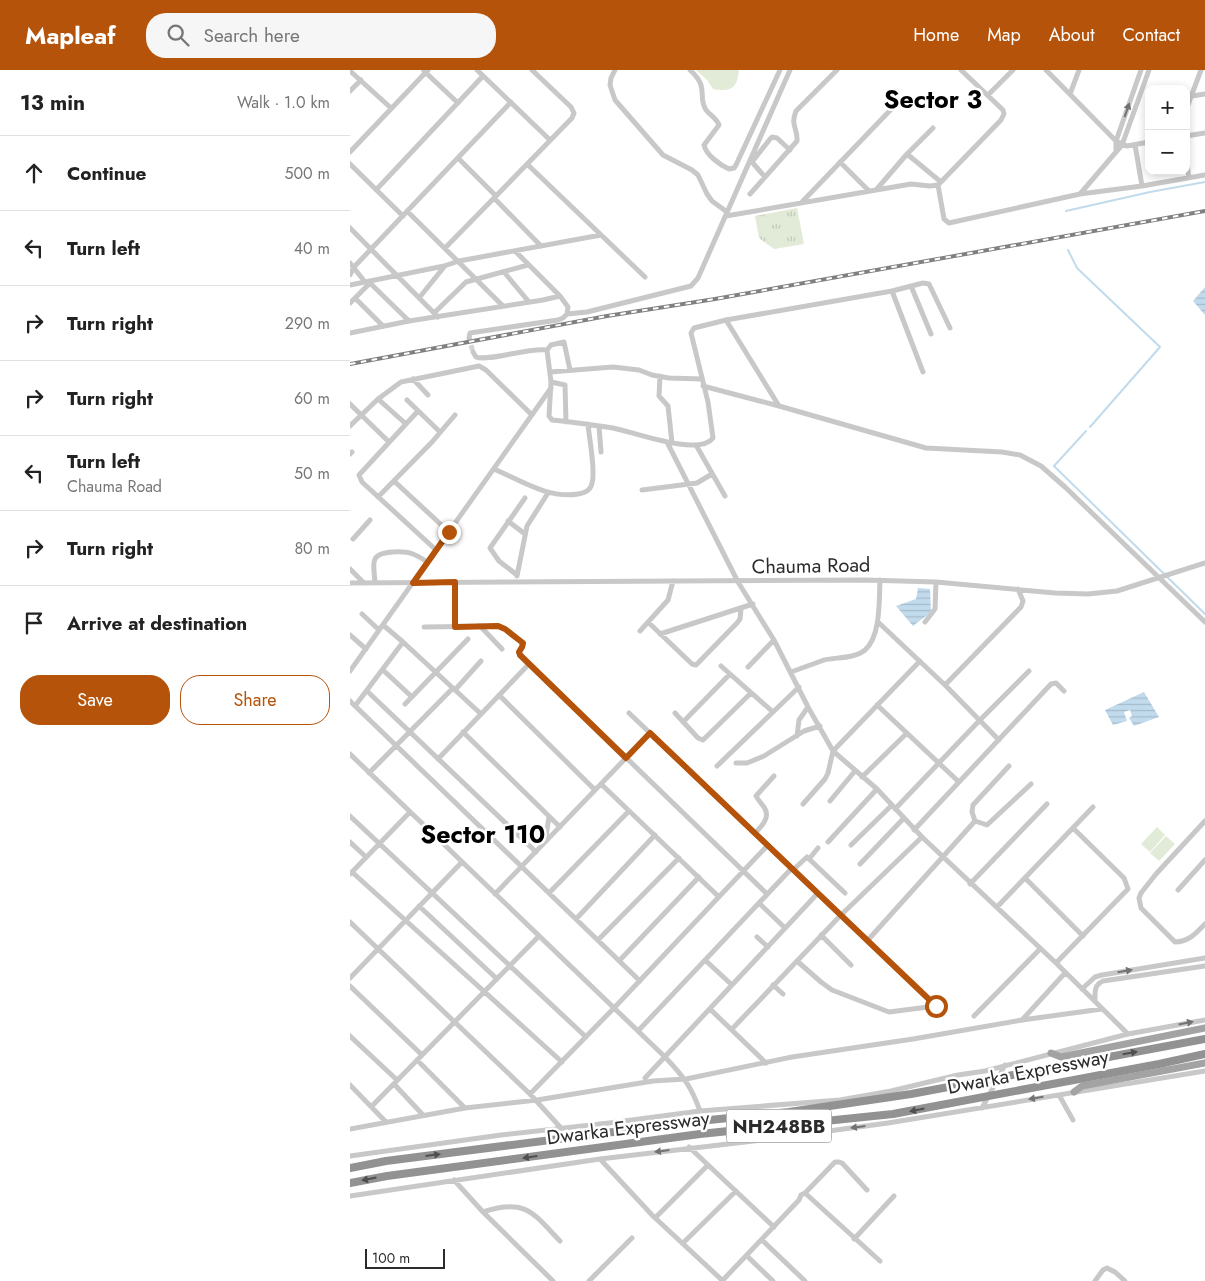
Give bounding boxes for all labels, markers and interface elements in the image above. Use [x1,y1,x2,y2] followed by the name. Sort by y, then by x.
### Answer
[146,13,496,58] search box
[25,18,116,53] text: Mapleaf
[164,21,192,49] icon: search
[204,22,300,49] text: Search here
[913,22,959,48] text: Home
[987,22,1021,48] text: Map
[1049,22,1094,48] text: About
[1122,22,1180,48] text: Contact
[884,81,982,117] district label: Sector 3
[1145,85,1190,175] map controls
[1145,85,1190,130] button: +
[20,88,85,118] text: 13 min
[237,91,330,114] text: Walk · 1.0 km
[1123,102,1131,117] one-way arrow
[1145,130,1190,175] button: −
[20,159,48,187] icon: ahead
[67,160,146,187] text: Continue
[284,162,330,185] text: 500 m
[20,234,48,262] icon: left
[67,235,140,262] text: Turn left
[294,237,330,260] text: 40 m
[20,309,48,337] icon: right
[67,310,153,337] text: Turn right
[285,312,330,335] text: 290 m
[20,384,48,412] icon: right
[67,385,153,412] text: Turn right
[294,387,330,410] text: 60 m
[67,448,140,475] text: Turn left
[20,459,48,487] icon: left
[294,462,330,485] text: 50 m
[67,475,162,498] text: Chauma Road
[438,521,461,544] route end
[20,534,48,562] icon: right
[67,535,153,562] text: Turn right
[294,537,330,560] text: 80 m
[751,550,871,582] street label: Chauma Road
[20,609,48,637] icon: arrive
[67,610,247,637] text: Arrive at destination
[20,675,170,725] button: Save
[180,675,330,725] button: Share
[421,816,545,852] district label: Sector 110
[1118,967,1134,975] one-way arrow
[925,995,948,1018] route start
[1178,1019,1194,1027] one-way arrow
[945,1042,1111,1102] street label: Dwarka Expressway
[1122,1048,1138,1056] one-way arrow
[1028,1095,1044,1103] one-way arrow
[545,1104,711,1152] street label: Dwarka Expressway
[908,1106,924,1114] one-way arrow
[726,1110,832,1142] road number: NH248BB
[850,1123,866,1131] one-way arrow
[654,1147,670,1155] one-way arrow
[425,1151,441,1159] one-way arrow
[521,1153,537,1161] one-way arrow
[360,1176,376,1184] one-way arrow
[365,1246,445,1269] scale bar
[372,1248,410,1268] text: 100 m

